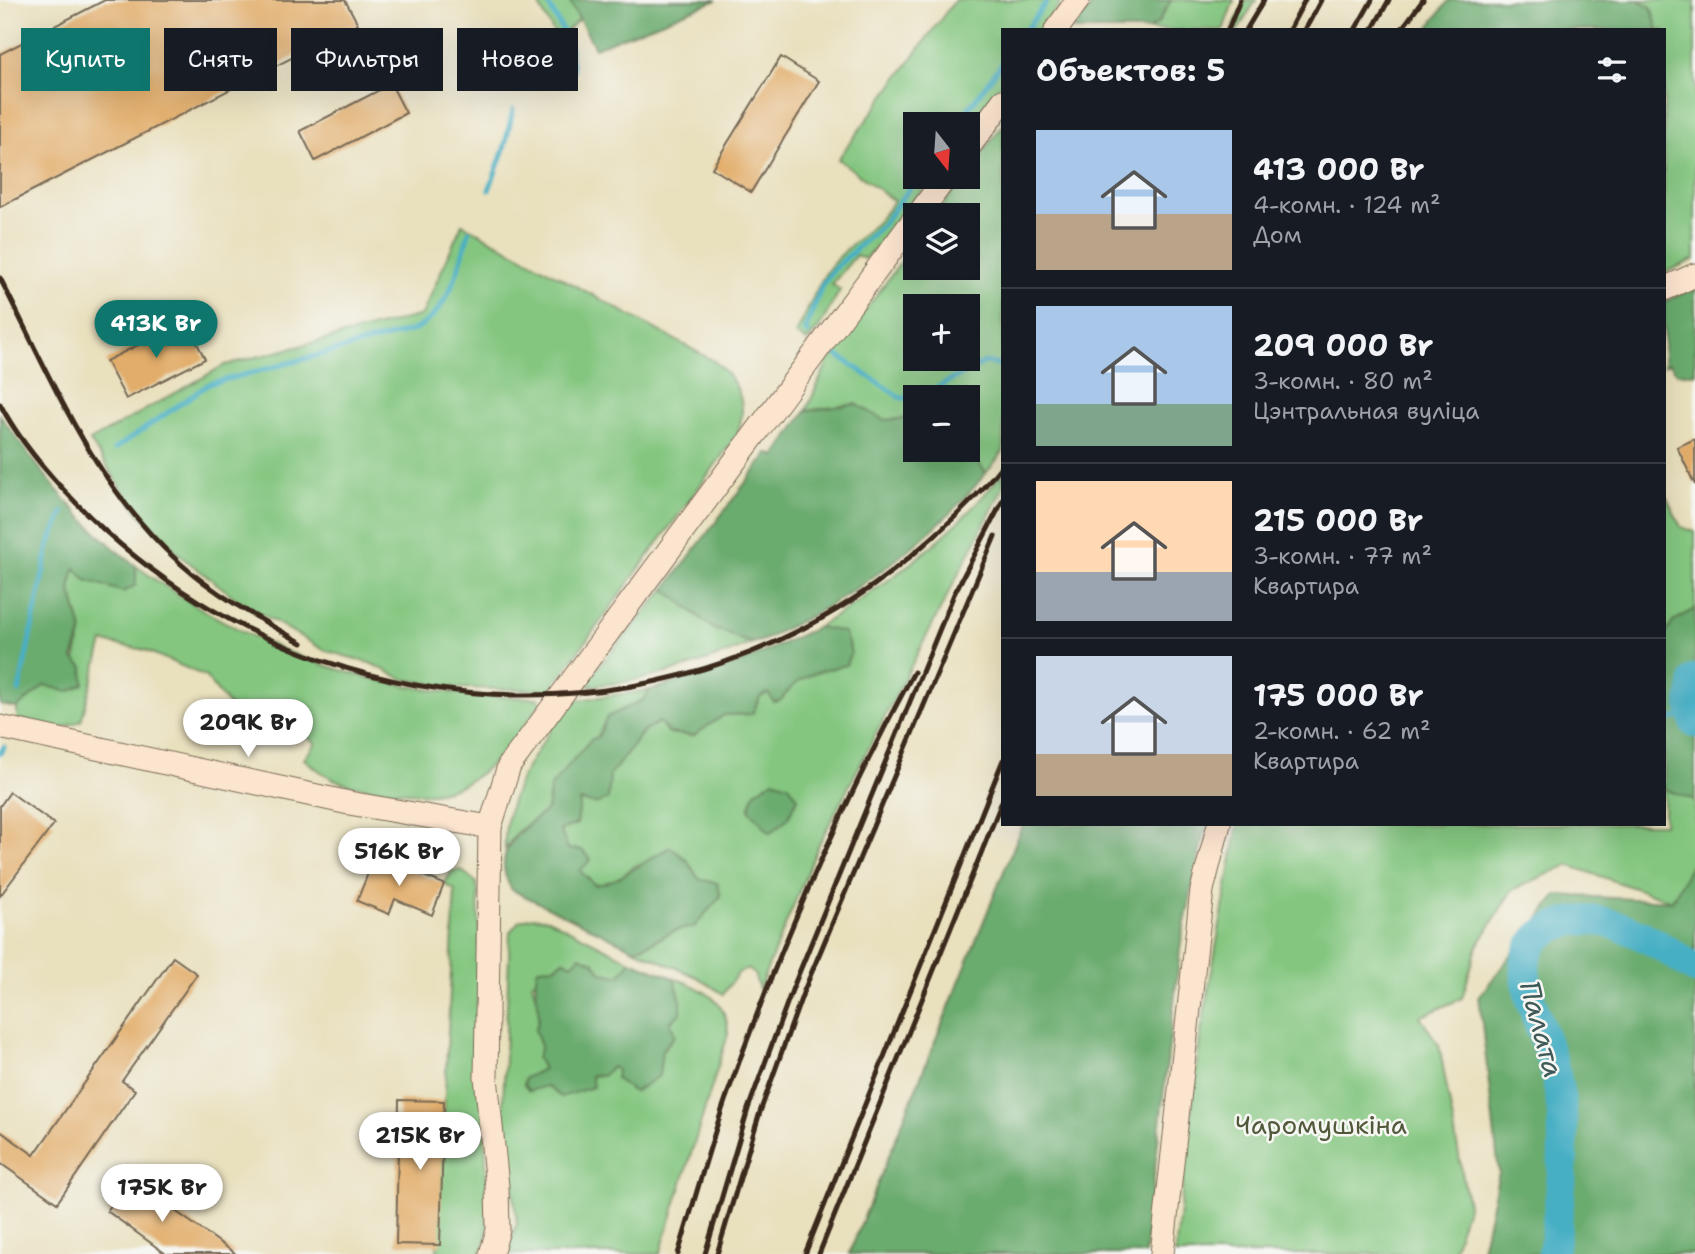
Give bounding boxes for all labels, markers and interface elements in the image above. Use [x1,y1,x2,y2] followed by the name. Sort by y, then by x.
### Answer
[21,28,150,91] chip: Купить
[164,28,277,91] chip: Снять
[291,28,443,91] chip: Фильтры
[457,28,578,91] chip: Новое
[1036,50,1225,91] text: Объектов: 5
[1593,51,1631,89] icon: filters
[903,112,980,189] north arrow
[903,112,980,462] map controls
[1253,149,1424,190] text: 413 000 Br
[1092,158,1176,242] icon: home
[1253,190,1441,220] text: 4-комн. · 124 m²
[903,203,980,280] button: layers
[1253,220,1302,250] text: Дом
[903,294,980,371] button: +
[91,300,221,360] pin: 413K Br
[111,308,201,338] text: 413K Br
[1253,325,1433,366] text: 209 000 Br
[1092,334,1176,418] icon: home
[1253,366,1433,396] text: 3-комн. · 80 m²
[903,385,980,462] button: −
[1253,396,1480,426] text: Цэнтральная вуліца
[1253,500,1423,541] text: 215 000 Br
[1092,509,1176,593] icon: home
[1253,541,1432,571] text: 3-комн. · 77 m²
[1253,571,1359,601] text: Квартира
[1253,675,1424,716] text: 175 000 Br
[1092,684,1176,768] icon: home
[183,700,313,759] pin: 209K Br
[199,707,297,737] text: 209K Br
[1253,716,1431,746] text: 2-комн. · 62 m²
[1253,746,1359,776] text: Квартира
[334,828,464,888] pin: 516K Br
[354,836,444,866] text: 516K Br
[1511,977,1573,1081] water label: Палата
[1235,1107,1407,1142] park label: Чаромушкіна
[355,1112,485,1172] pin: 215K Br
[375,1120,465,1150] text: 215K Br
[97,1164,227,1224] pin: 175K Br
[117,1172,207,1202] text: 175K Br

